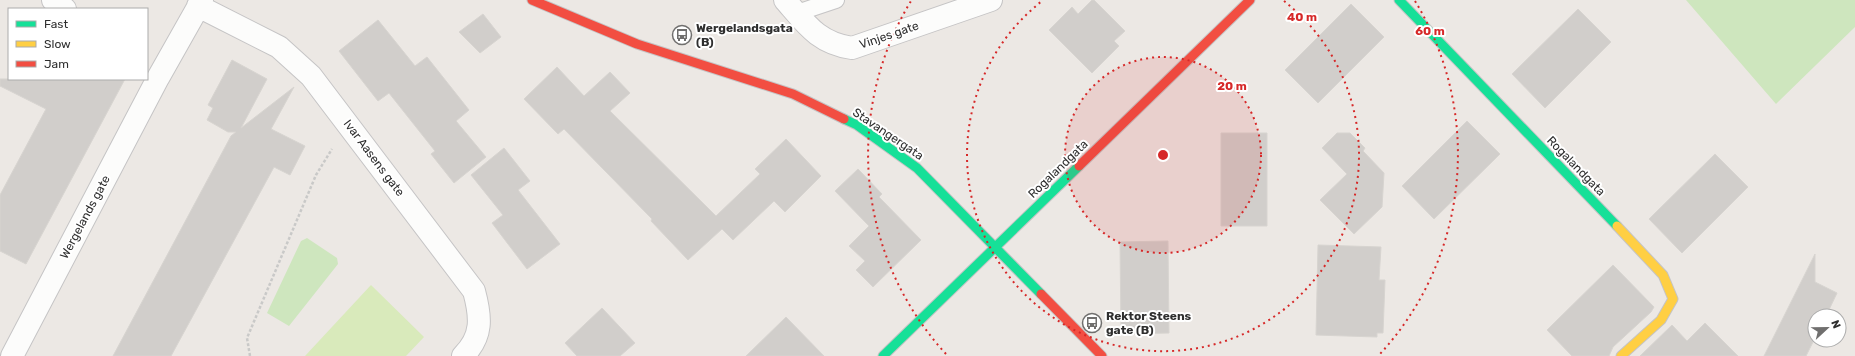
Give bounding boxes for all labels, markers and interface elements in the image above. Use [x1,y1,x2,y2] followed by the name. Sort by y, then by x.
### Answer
[8,8,148,80] legend
[1287,10,1317,24] text: 40 m
[44,17,68,31] text: Fast
[857,18,921,52] street label: Vinjes gate
[696,21,793,49] place label: Wergelandsgata (B)
[671,24,693,46] bus stop icon: Wergelandsgata (B)
[1415,24,1445,38] text: 60 m
[44,37,71,51] text: Slow
[44,57,69,71] text: Jam
[1217,79,1247,93] text: 20 m
[850,105,926,163] street label: Stavangergata
[341,117,407,199] street label: Ivar Aasens gate
[1544,133,1608,199] street label: Rogalandgata
[1025,137,1091,201] street label: Rogalandgata
[1156,148,1170,162] centre of rings
[57,173,113,261] street label: Wergelands gate
[1807,308,1847,348] north arrow
[1106,309,1192,337] place label: Rektor Steens gate (B)
[1081,312,1103,334] bus stop icon: Rektor Steens gate (B)
[1828,318,1843,331] text: N

